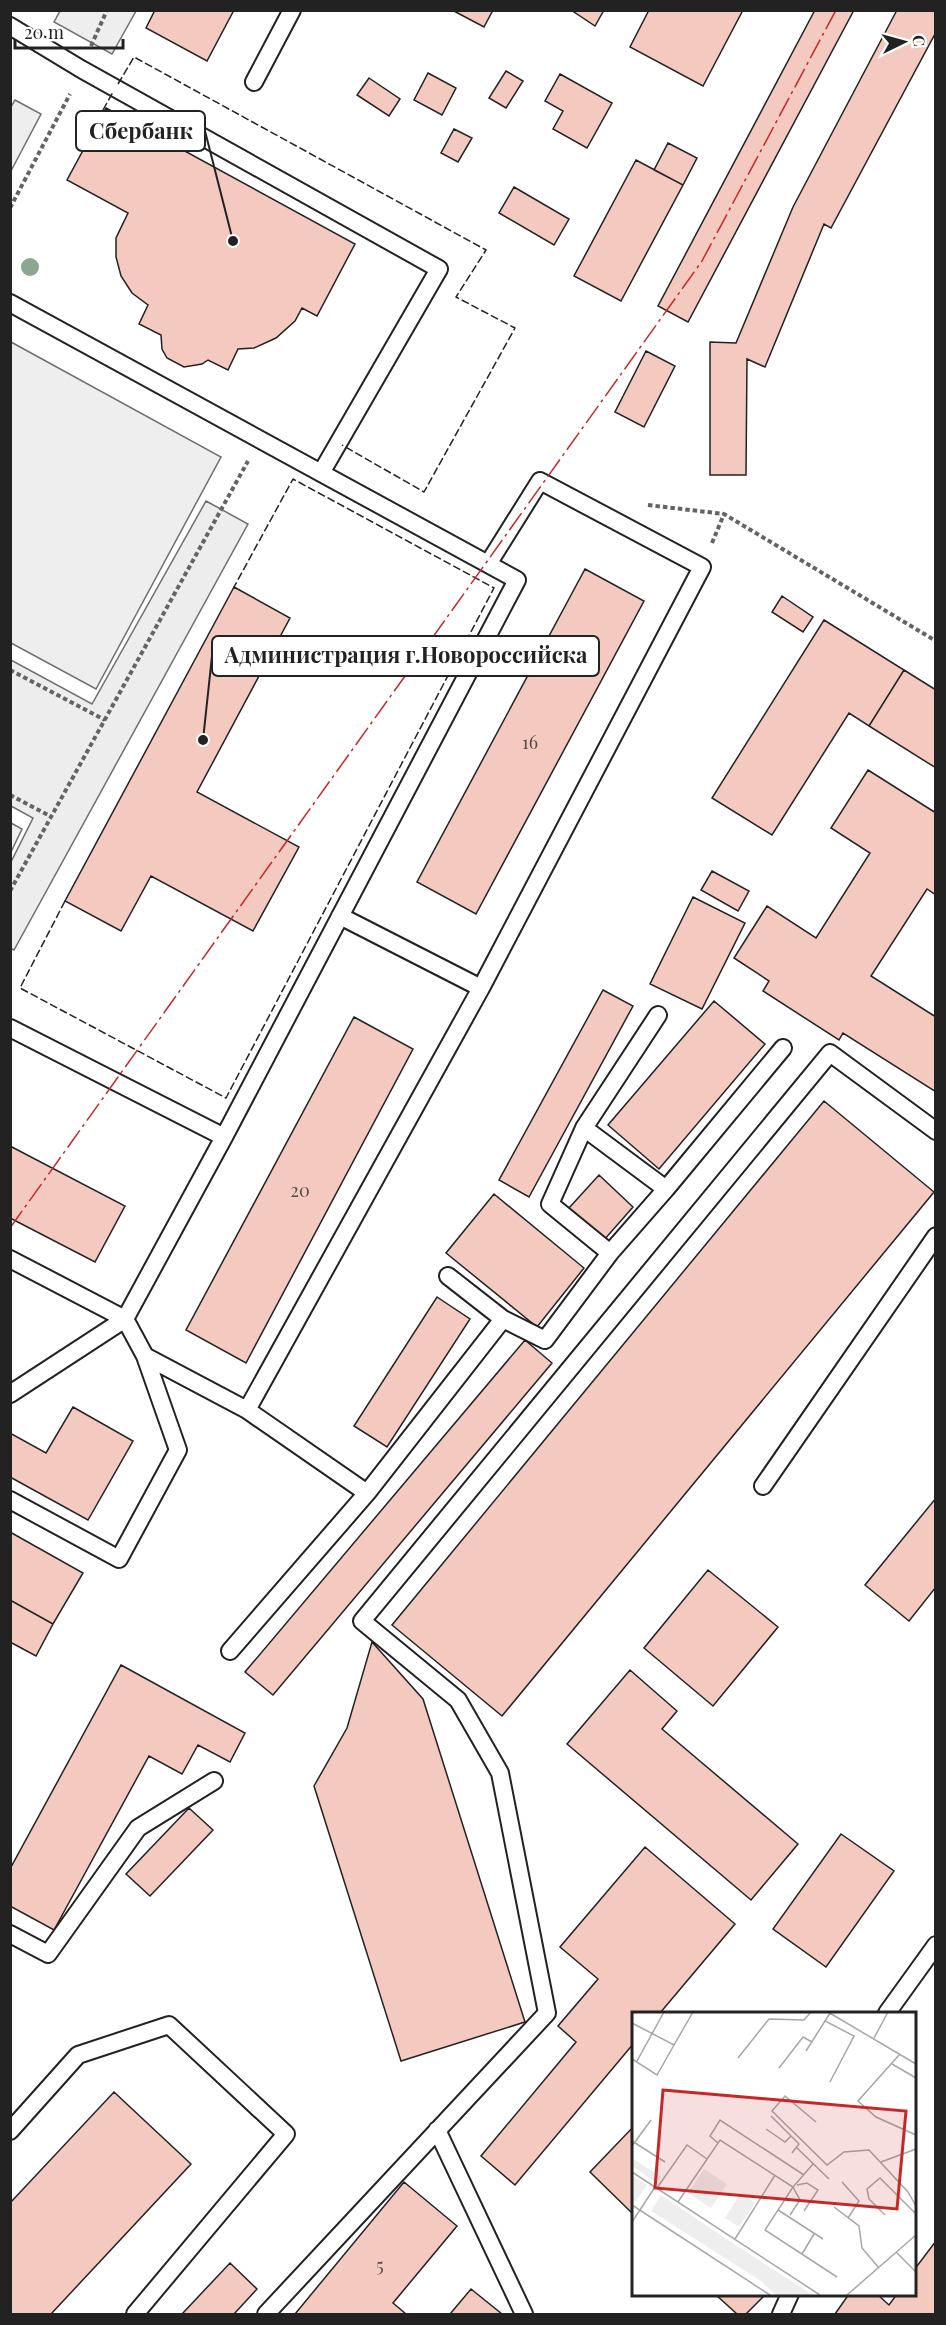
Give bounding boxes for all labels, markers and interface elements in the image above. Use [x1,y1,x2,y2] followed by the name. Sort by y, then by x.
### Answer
[15,12,123,50] scale bar
[874,12,934,72] north arrow
[24,20,64,44] text: 20 m
[908,34,930,47] text: С
[76,111,205,151] callout: Сбербанк
[89,115,194,145] text: Сбербанк
[212,636,599,676] callout: Администрация г.Новороссийска
[224,639,588,669] text: Администрация г.Новороссийска
[522,730,538,754] house number: 16
[290,1178,310,1202] house number: 20
[632,2012,916,2295] inset map
[376,2253,384,2277] house number: 5

